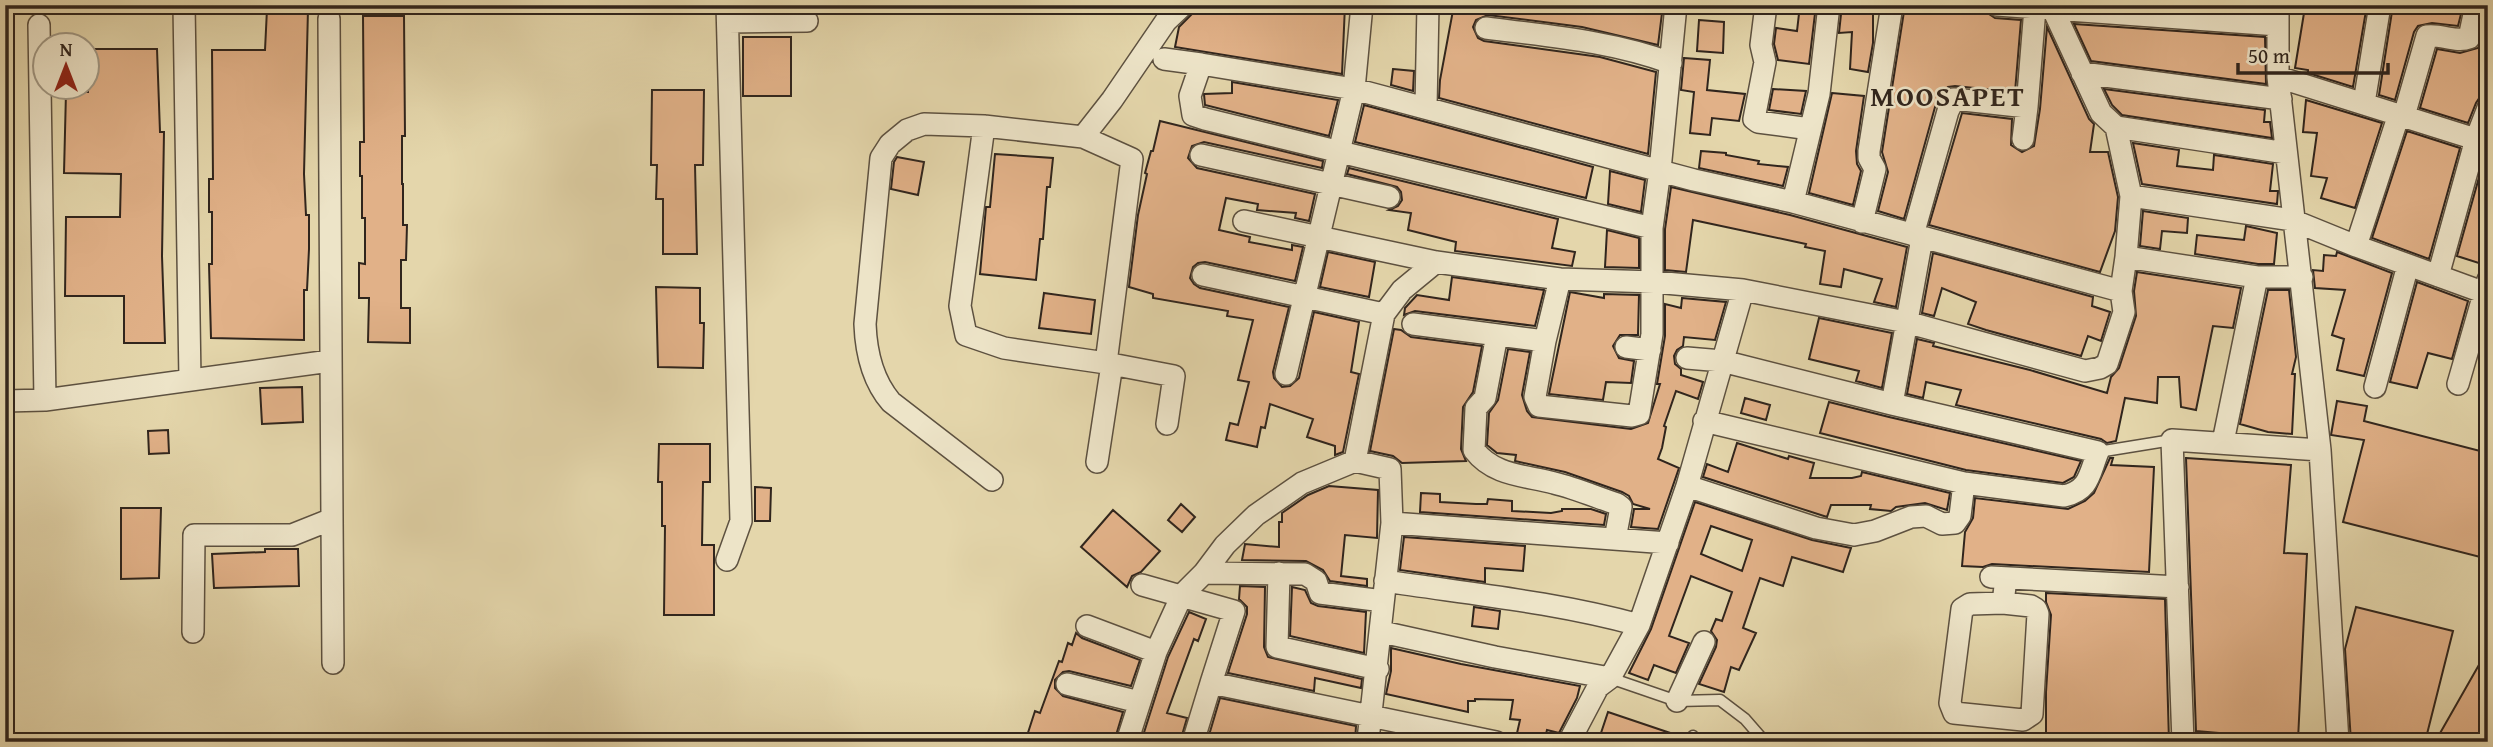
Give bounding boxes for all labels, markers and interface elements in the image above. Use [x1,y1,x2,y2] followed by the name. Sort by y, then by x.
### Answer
[32,32,102,102] north arrow
[2238,32,2388,76] scale bar
[60,35,73,63] text: N
[2248,40,2290,71] text: 50 m
[1870,75,2026,116] district label: MOOSAPET

